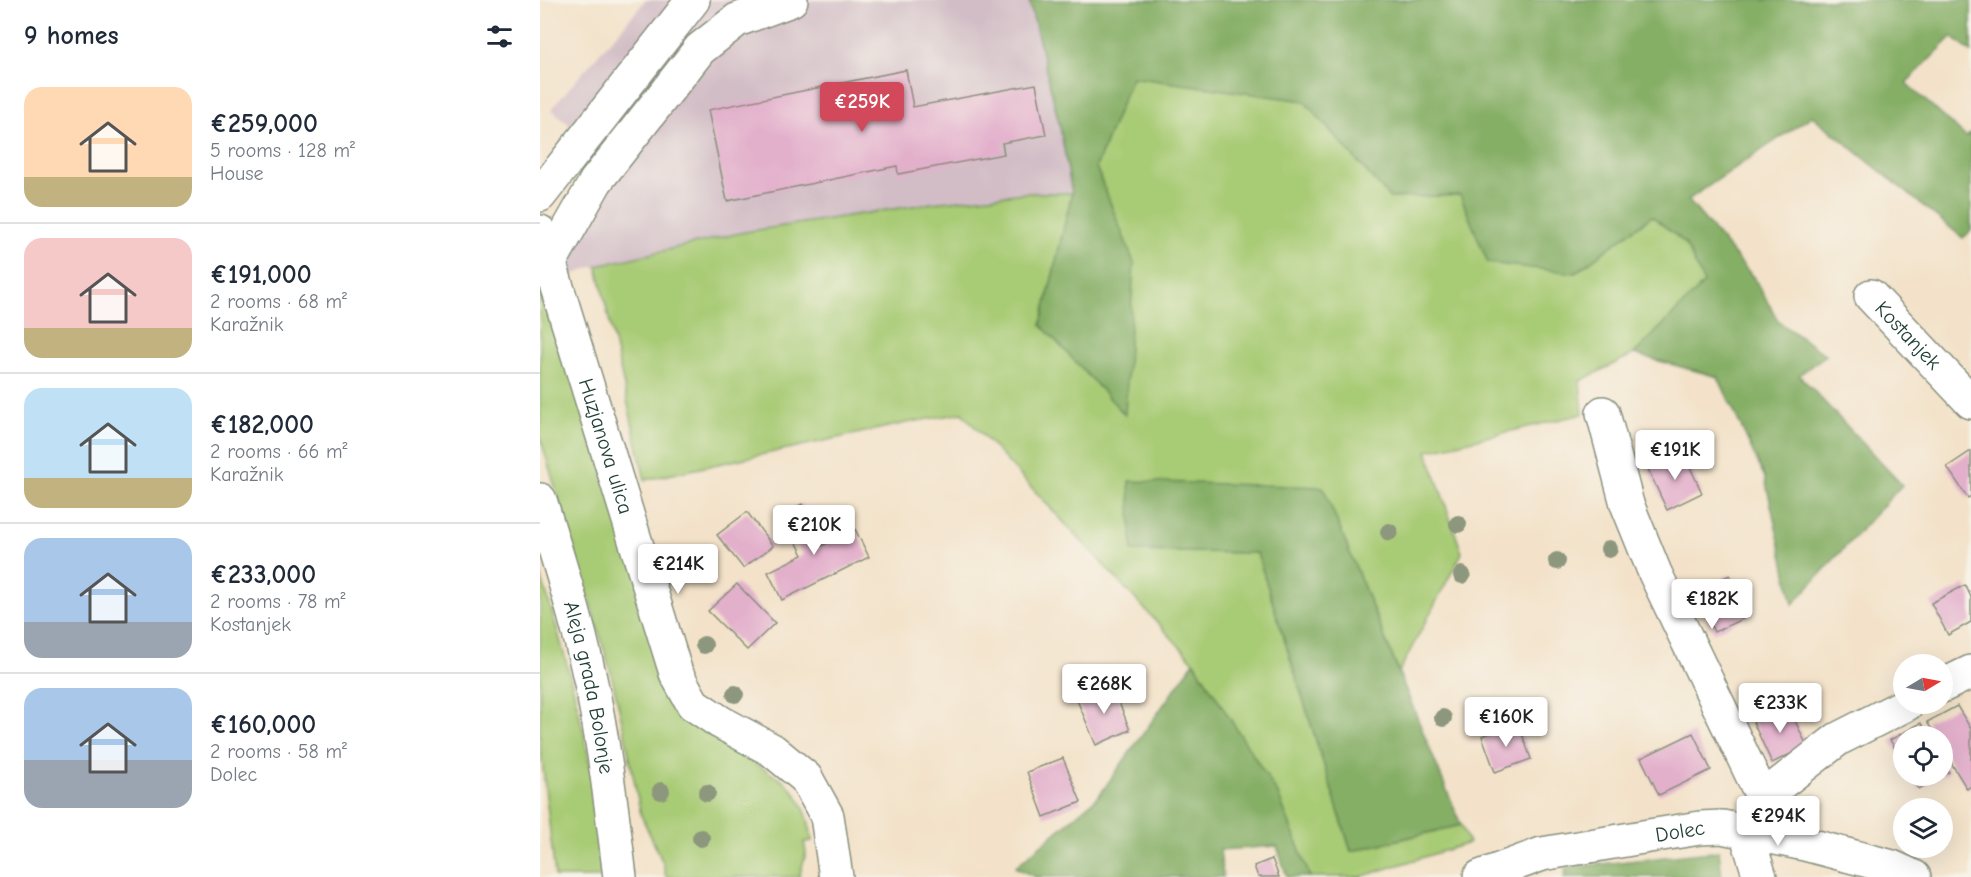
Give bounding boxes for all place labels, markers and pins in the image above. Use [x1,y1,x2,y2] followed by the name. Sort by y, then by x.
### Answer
[820,82,904,133] pin: €259K
[1633,430,1717,481] pin: €191K
[772,505,856,556] pin: €210K
[636,544,720,595] pin: €214K
[1670,579,1754,630] pin: €182K
[1062,664,1146,715] pin: €268K
[1738,683,1822,734] pin: €233K
[1464,697,1548,748] pin: €160K
[1736,796,1820,847] pin: €294K

